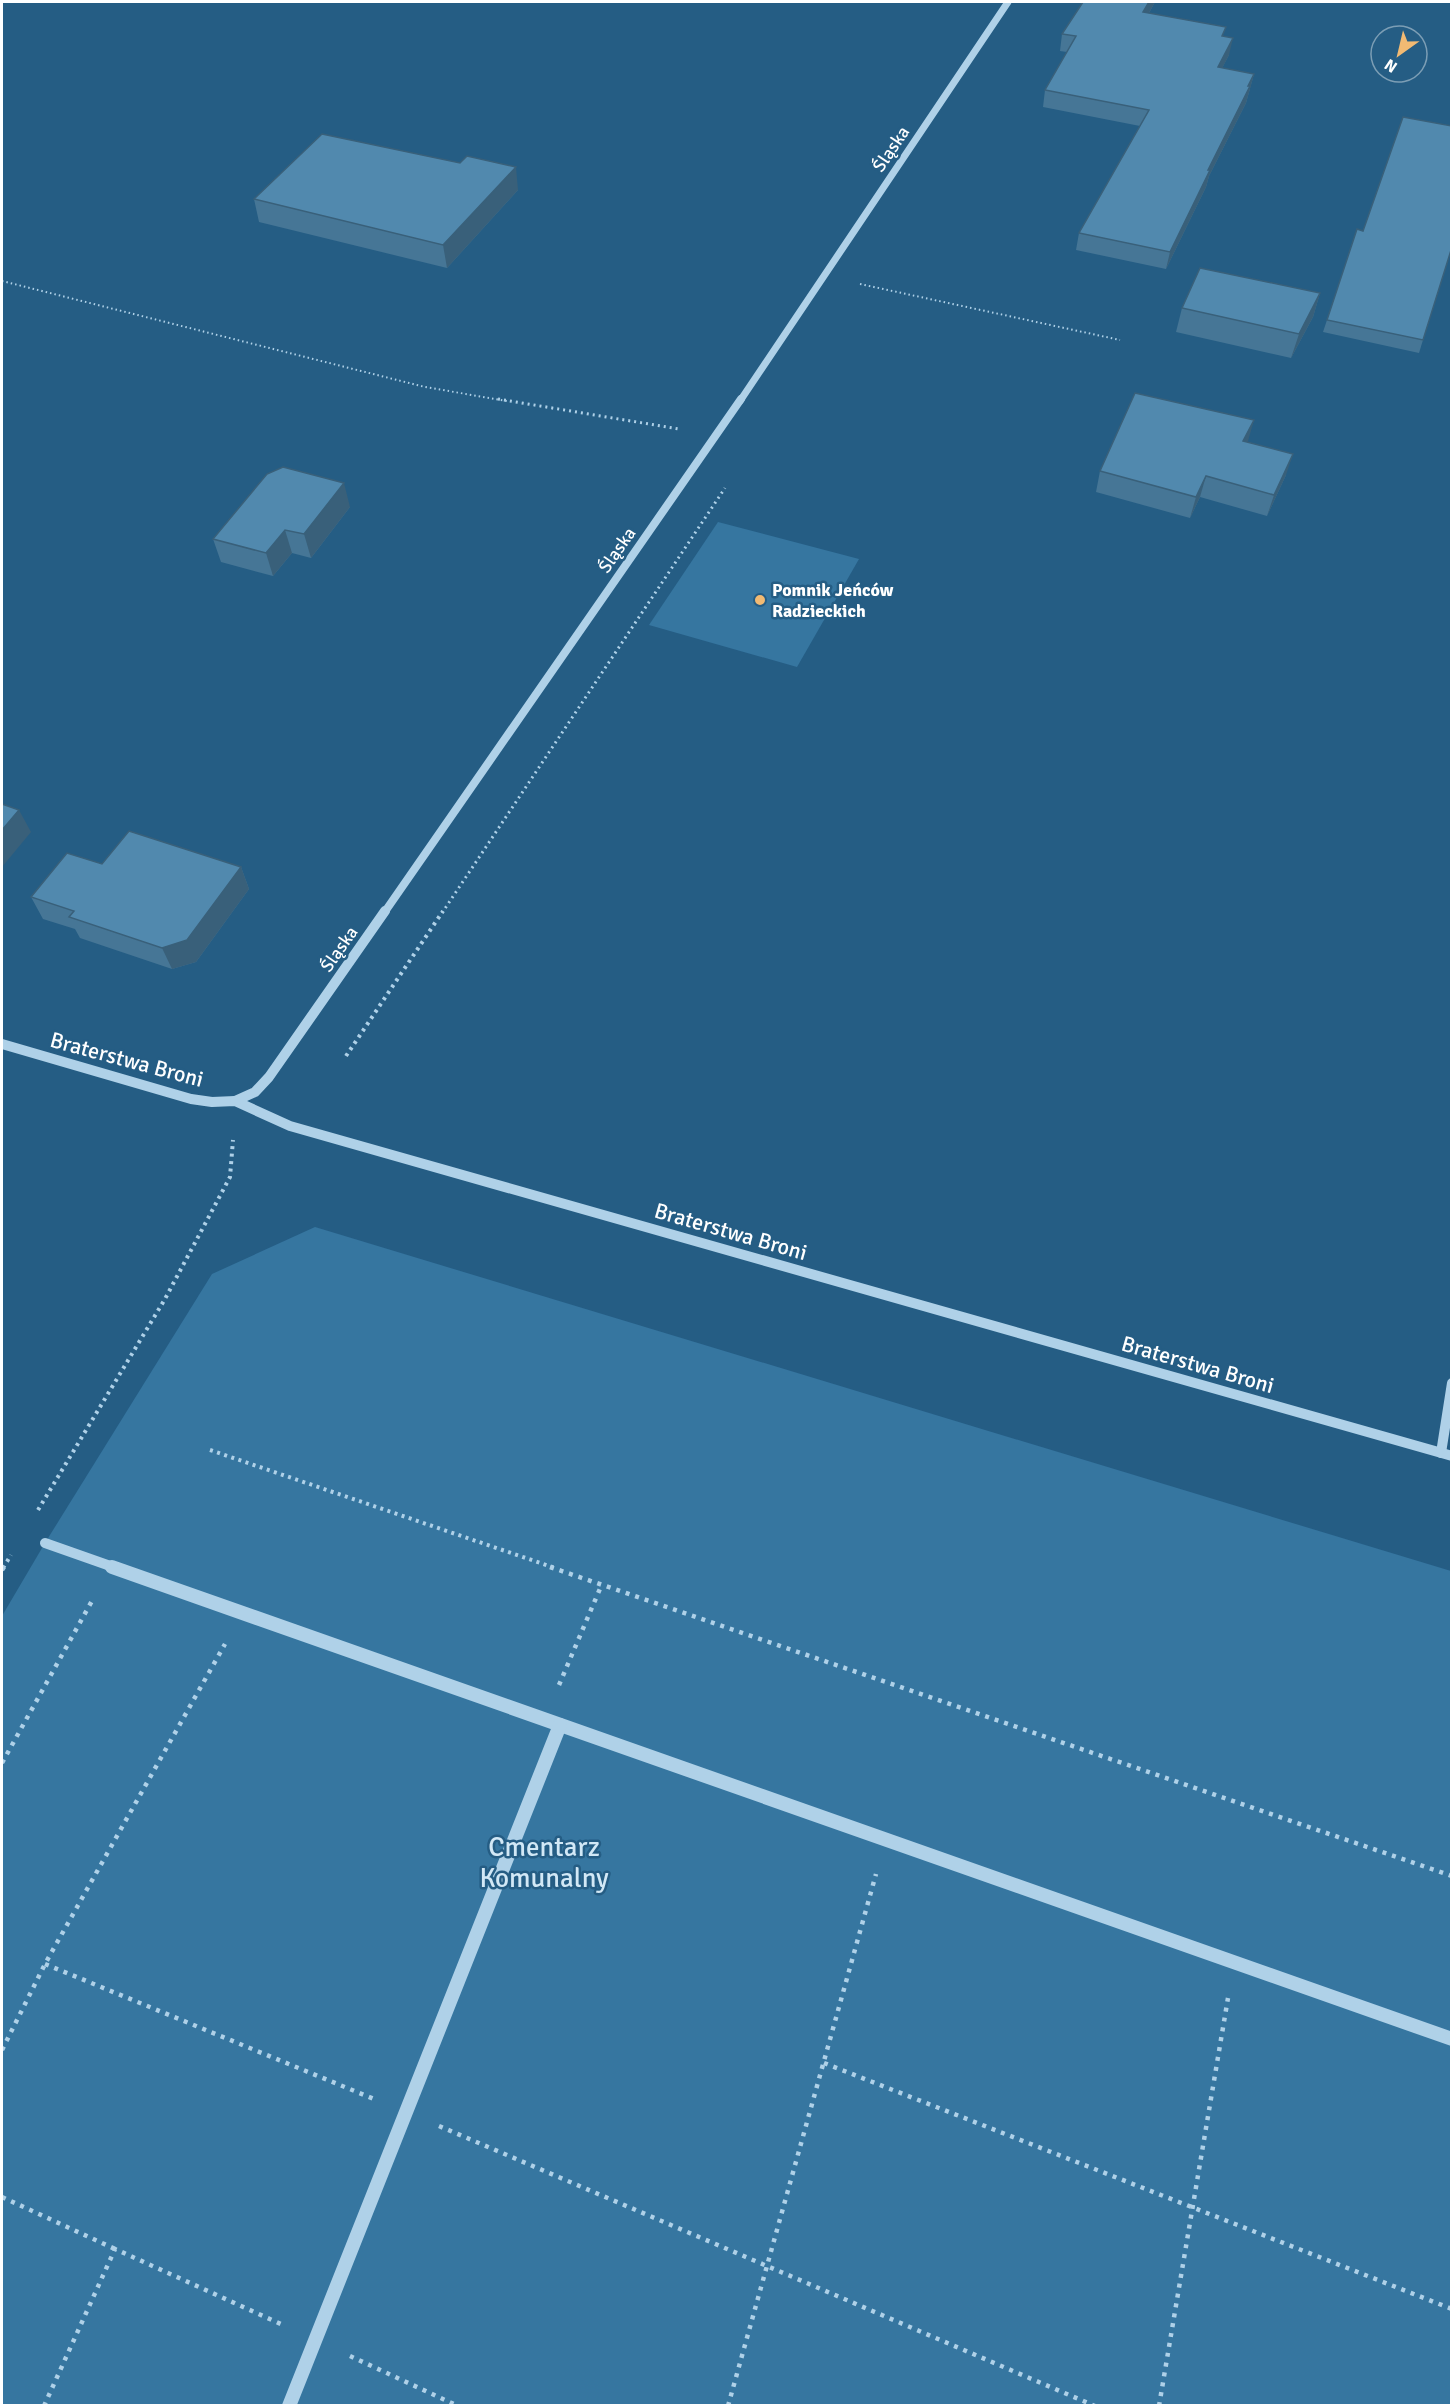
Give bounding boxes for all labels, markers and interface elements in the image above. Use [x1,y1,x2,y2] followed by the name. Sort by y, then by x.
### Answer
[1369,24,1429,84] north arrow
[1381,54,1401,77] text: N
[868,122,914,176] street label: Śląska
[593,523,641,577] street label: Śląska
[772,579,894,622] place label: Pomnik Jeńców Radzieckich
[753,593,767,607] marker: Pomnik Jeńców Radzieckich
[315,922,363,976] street label: Śląska
[47,1026,207,1093] street label: Braterstwa Broni
[651,1197,810,1266] street label: Braterstwa Broni
[1118,1330,1277,1399] street label: Braterstwa Broni
[479,1831,609,1895] park label: Cmentarz Komunalny

